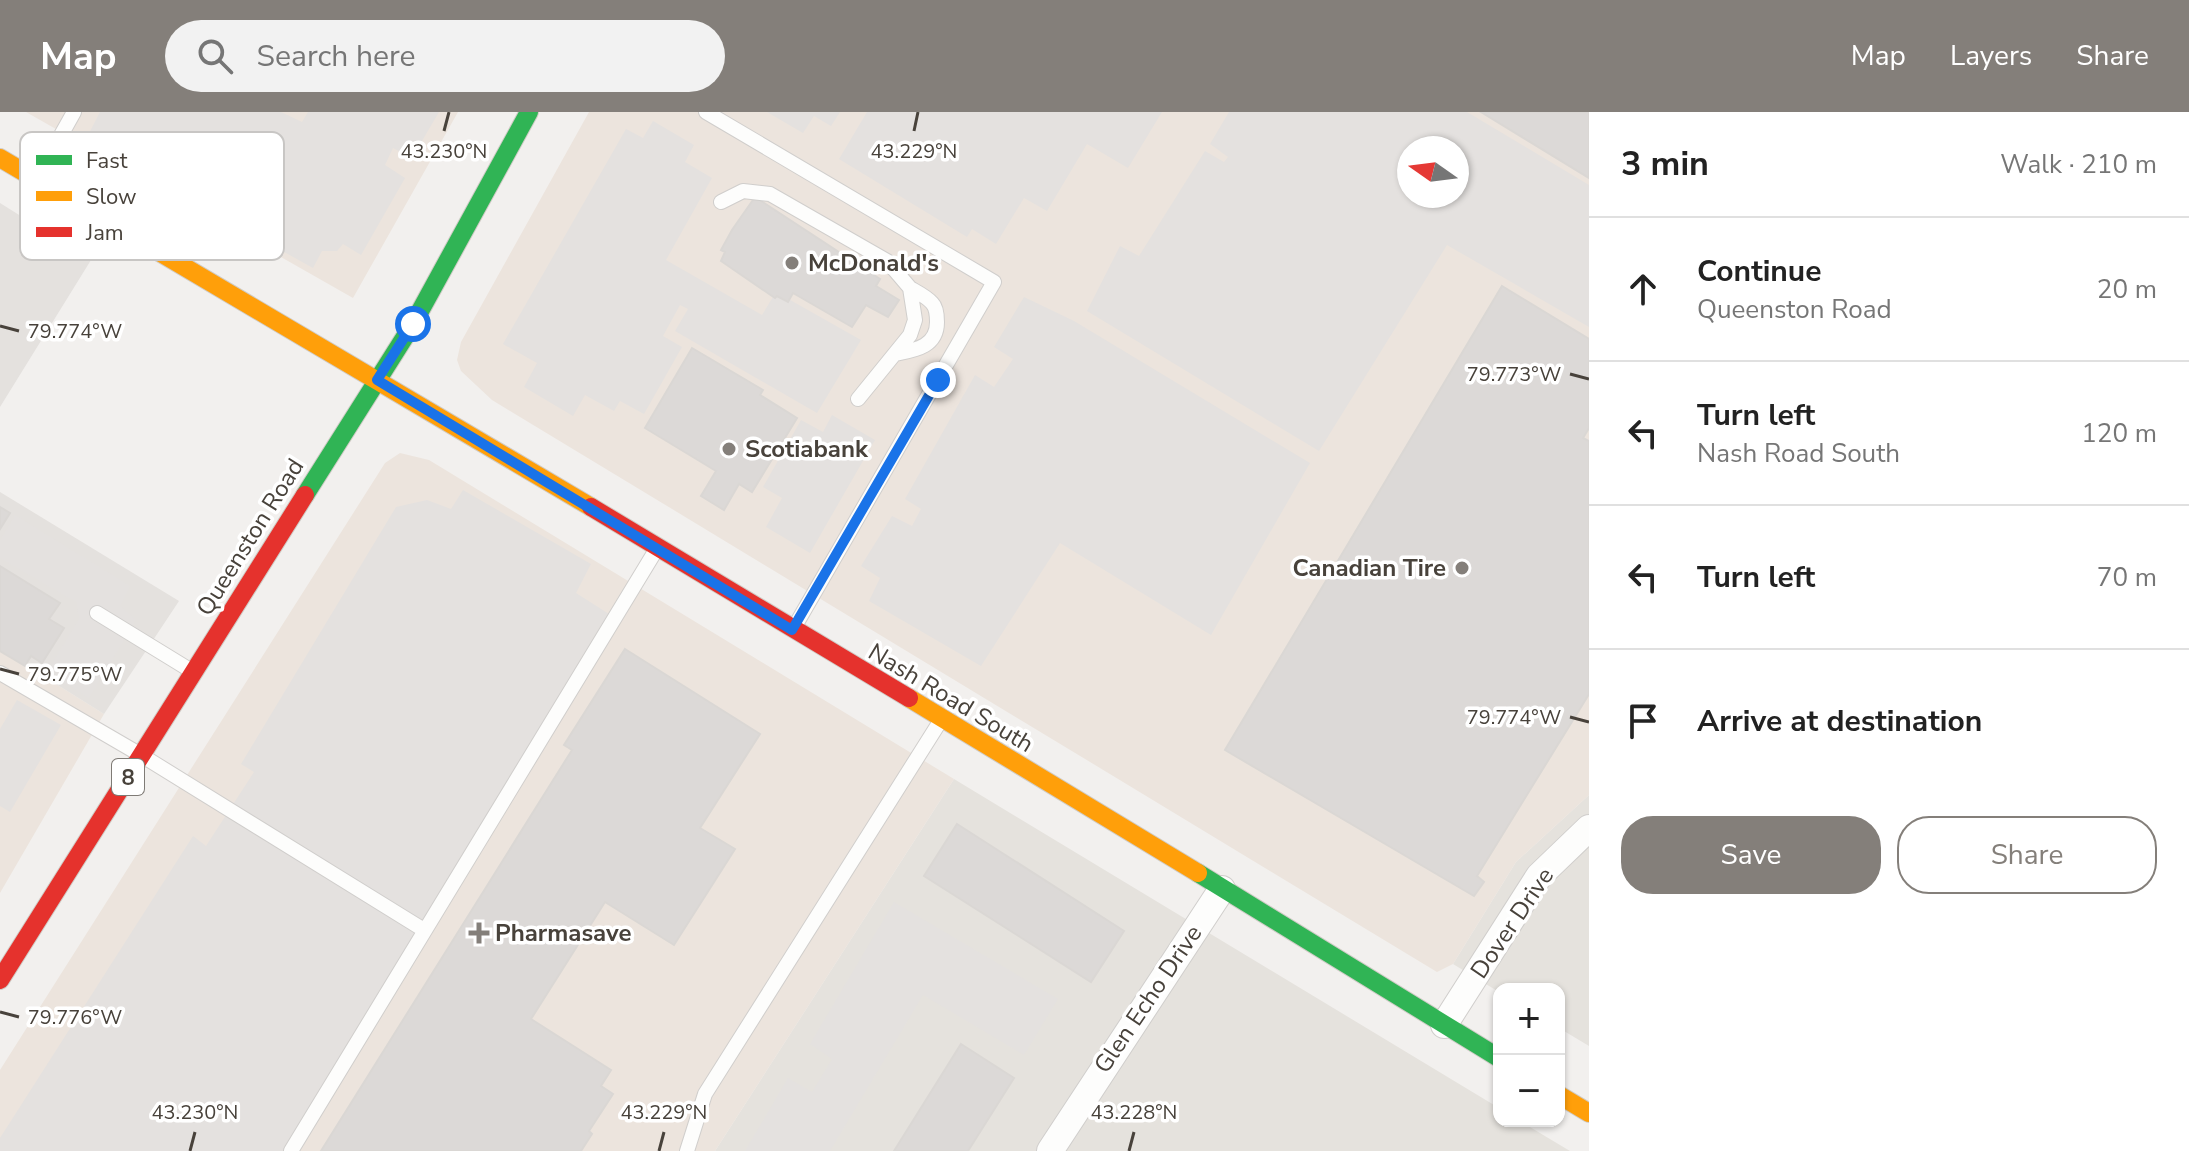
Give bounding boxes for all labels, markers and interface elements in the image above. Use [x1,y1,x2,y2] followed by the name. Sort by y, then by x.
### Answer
[165,20,725,92] search box
[40,31,117,82] text: Map
[193,34,237,78] icon: search
[257,36,416,77] text: Search here
[1851,37,1906,75] text: Map
[1950,37,2032,75] text: Layers
[2076,37,2149,75] text: Share
[20,132,284,260] legend
[1397,136,1469,208] north arrow
[401,138,487,165] text: 43.230°N
[871,138,957,165] text: 43.229°N
[1621,141,1709,187] text: 3 min
[86,146,128,176] text: Fast
[2000,147,2157,182] text: Walk · 210 m
[86,182,137,212] text: Slow
[85,218,124,248] text: Jam
[808,247,939,279] place label: McDonald's
[1697,251,1822,292] text: Continue
[783,254,801,272] marker: McDonald's
[1621,267,1665,311] icon: ahead
[2097,272,2157,307] text: 20 m
[1697,292,1892,327] text: Queenston Road
[395,306,431,342] route start
[28,318,122,345] text: 79.774°W
[1467,361,1561,388] text: 79.773°W
[920,362,956,398] route end
[1697,395,1815,436] text: Turn left
[1621,411,1665,455] icon: left
[2081,416,2157,451] text: 120 m
[745,433,869,465] place label: Scotiabank
[1697,436,1900,471] text: Nash Road South
[720,440,738,458] marker: Scotiabank
[189,452,311,622] street label: Queenston Road
[1292,552,1446,584] place label: Canadian Tire
[1621,555,1665,599] icon: left
[1697,557,1815,598] text: Turn left
[1453,559,1471,577] marker: Canadian Tire
[2097,560,2157,595] text: 70 m
[862,636,1040,760] street label: Nash Road South
[28,661,122,688] text: 79.775°W
[1621,699,1665,743] icon: arrive
[1697,701,1982,742] text: Arrive at destination
[1467,704,1561,731] text: 79.774°W
[112,759,144,795] road number: 8
[1621,816,1881,894] button: Save
[1897,816,2157,894] button: Share
[1463,861,1561,985] street label: Dover Drive
[495,917,632,949] place label: Pharmasave
[1087,919,1209,1079] street label: Glen Echo Drive
[470,924,488,942] marker: Pharmasave
[1493,983,1565,1127] map controls
[1493,983,1565,1055] button: +
[28,1004,122,1031] text: 79.776°W
[1493,1055,1565,1127] button: −
[152,1099,238,1126] text: 43.230°N
[621,1099,707,1126] text: 43.229°N
[1091,1099,1177,1126] text: 43.228°N

